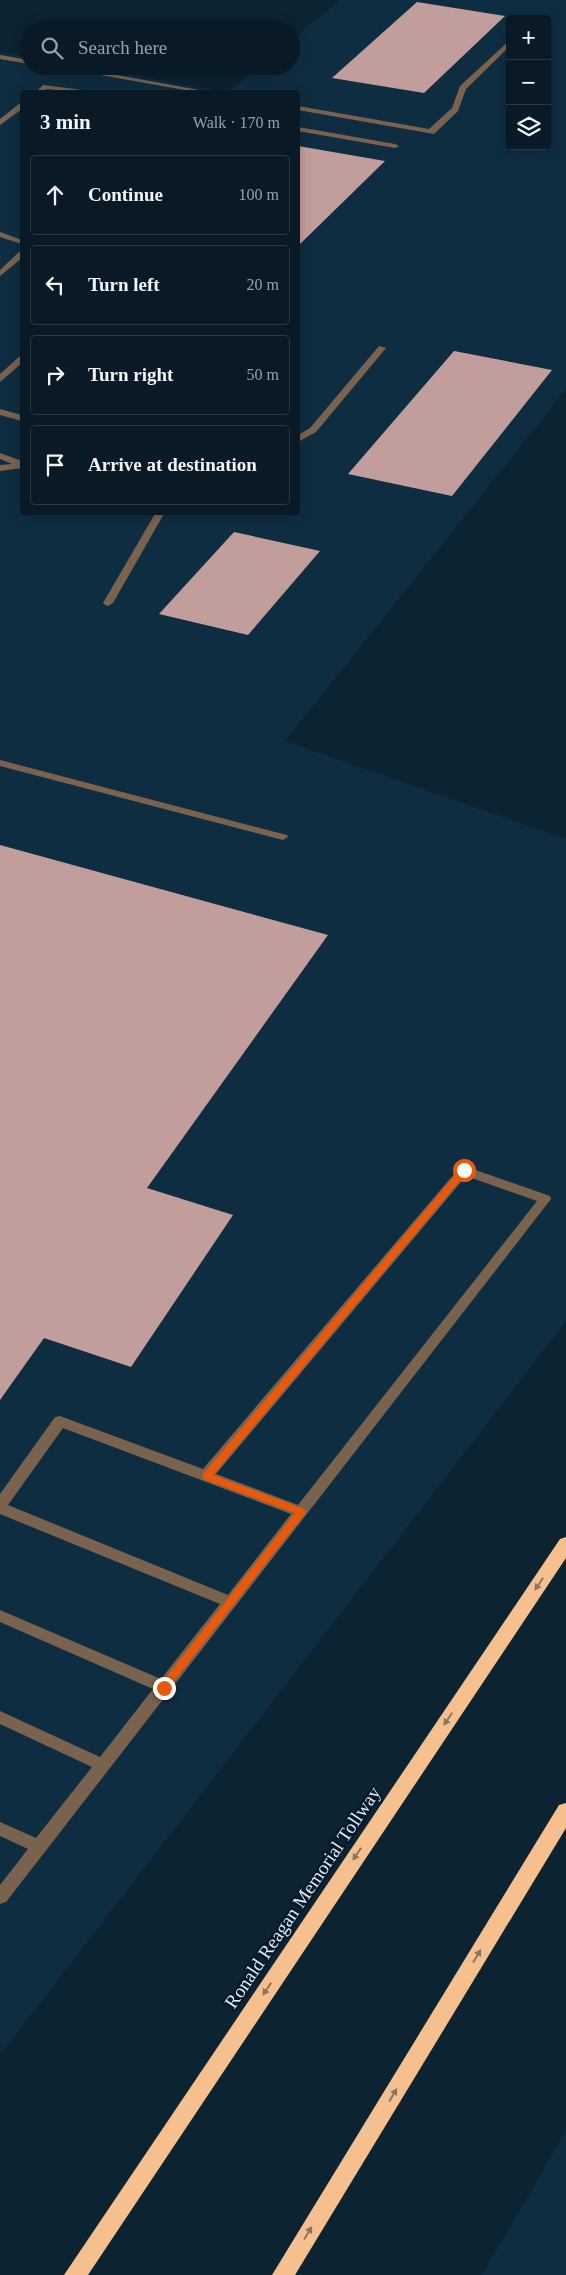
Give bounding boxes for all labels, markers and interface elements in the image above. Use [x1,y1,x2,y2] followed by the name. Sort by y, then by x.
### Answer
[506,15,551,150] map controls
[506,15,551,60] button: +
[20,20,300,75] search box
[38,34,66,62] icon: search
[78,37,167,58] text: Search here
[506,60,551,105] button: −
[506,105,551,150] button: layers
[40,110,91,134] text: 3 min
[193,114,280,131] text: Walk · 170 m
[41,181,69,209] icon: ahead
[88,184,163,205] text: Continue
[239,186,279,203] text: 100 m
[41,271,69,299] icon: left
[88,274,160,295] text: Turn left
[247,276,279,293] text: 20 m
[41,361,69,389] icon: right
[88,364,173,385] text: Turn right
[247,366,279,383] text: 50 m
[41,451,69,479] icon: arrive
[88,454,257,475] text: Arrive at destination
[453,1159,476,1182] route start
[534,1578,544,1591] one-way arrow
[153,1677,176,1700] route end
[443,1713,453,1726] one-way arrow
[220,1782,385,2012] street label: Ronald Reagan Memorial Tollway
[353,1847,362,1861] one-way arrow
[473,1949,482,1963] one-way arrow
[262,1982,272,1996] one-way arrow
[388,2088,397,2101] one-way arrow
[304,2227,313,2240] one-way arrow

